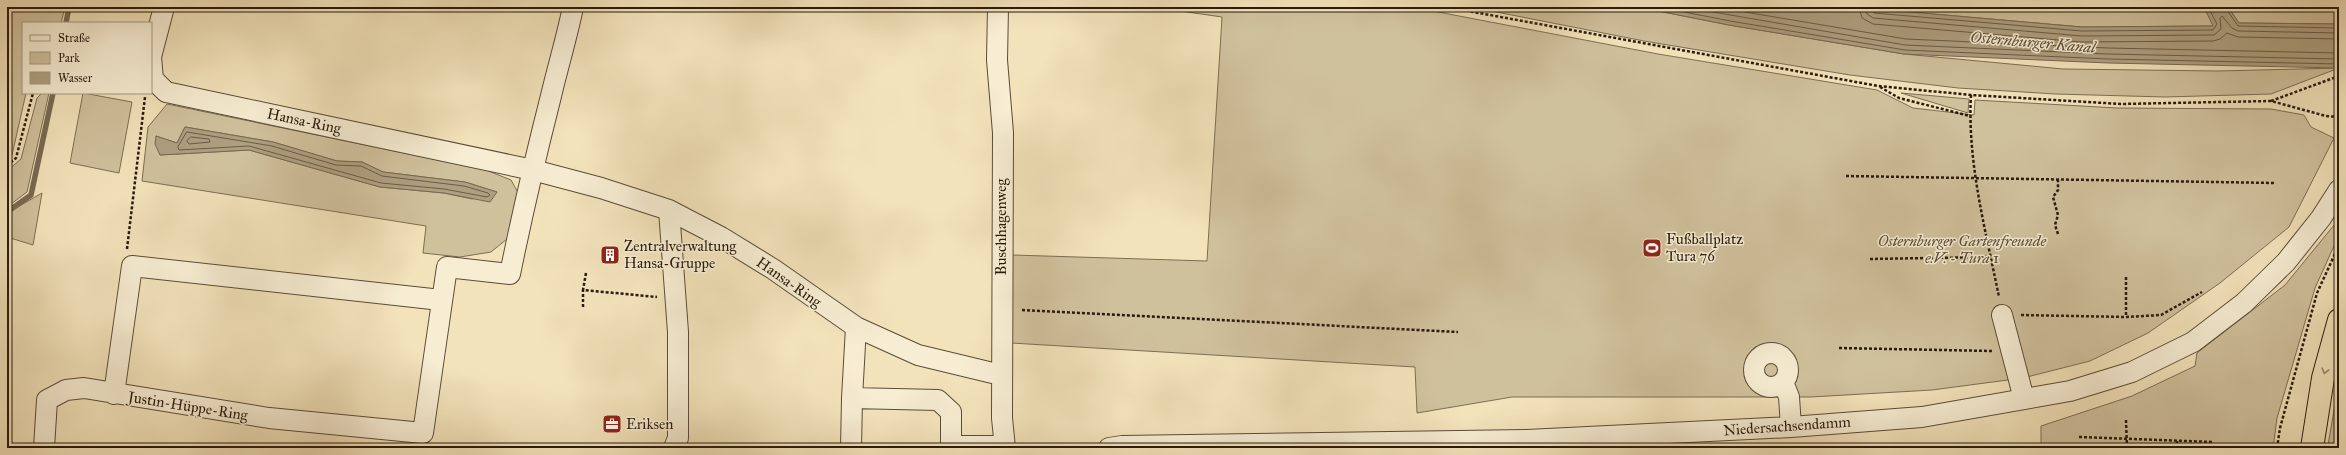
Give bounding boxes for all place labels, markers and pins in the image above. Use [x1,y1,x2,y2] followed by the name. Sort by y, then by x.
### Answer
[1666,230,1743,265] place label: Fußballplatz Tura 76
[624,237,737,272] place label: Zentralverwaltung Hansa-Gruppe
[1641,237,1663,259] sports icon: Fußballplatz Tura 76
[599,244,621,266] building icon: Zentralverwaltung Hansa-Gruppe
[601,413,623,435] office icon: Eriksen
[626,415,673,433] place label: Eriksen

